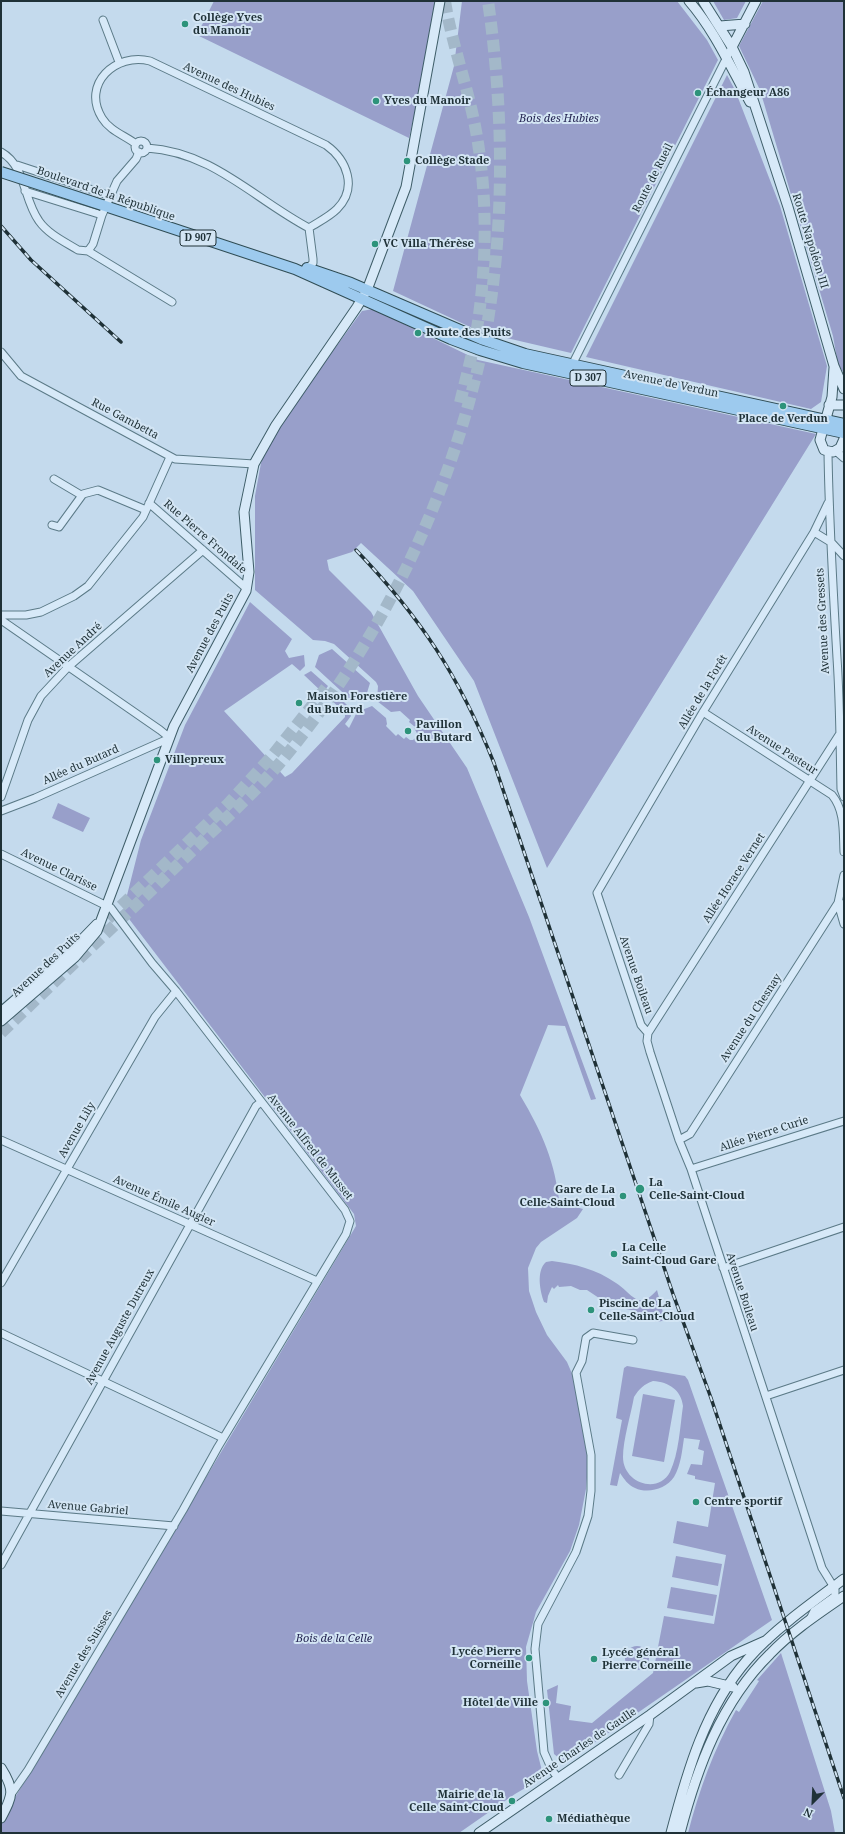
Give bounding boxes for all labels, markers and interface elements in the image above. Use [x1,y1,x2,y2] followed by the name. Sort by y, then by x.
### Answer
[193,11,262,37] place label: Collège Yves du Manoir
[180,19,190,29] marker: Collège Yves du Manoir
[181,60,277,114] street label: Avenue des Hubies
[706,86,789,100] place label: Échangeur A86
[693,88,703,98] marker: Échangeur A86
[384,94,471,108] place label: Yves du Manoir
[371,96,381,106] marker: Yves du Manoir
[519,112,599,126] park label: Bois des Hubies
[630,141,676,215] street label: Route de Rueil
[415,154,489,168] place label: Collège Stade
[402,156,412,166] marker: Collège Stade
[35,164,177,224] street label: Boulevard de la République
[789,192,831,290] street label: Route Napoléon III
[180,230,216,246] road number: D 907
[383,237,474,251] place label: VC Villa Thérèse
[370,239,380,249] marker: VC Villa Thérèse
[426,326,511,340] place label: Route des Puits
[413,328,423,338] marker: Route des Puits
[623,368,719,400] street label: Avenue de Verdun
[570,370,606,386] road number: D 307
[89,396,161,442] street label: Rue Gambetta
[778,401,788,411] marker: Place de Verdun
[738,412,828,426] place label: Place de Verdun
[161,497,249,577] street label: Rue Pierre Frondaie
[814,568,832,674] street label: Avenue des Gressets
[183,591,237,675] street label: Avenue des Puits
[41,620,105,680] street label: Avenue André
[676,652,730,732] street label: Allée de la Forêt
[307,690,407,716] place label: Maison Forestière du Butard
[294,698,304,708] marker: Maison Forestière du Butard
[416,718,472,744] place label: Pavillon du Butard
[744,722,820,778] street label: Avenue Pasteur
[403,726,413,736] marker: Pavillon du Butard
[41,742,121,788] street label: Allée du Butard
[165,753,224,767] place label: Villepreux
[152,755,162,765] marker: Villepreux
[700,831,768,925] street label: Allée Horace Vernet
[19,846,99,894] street label: Avenue Clarisse
[9,930,83,1000] street label: Avenue des Puits
[616,934,656,1016] street label: Avenue Boileau
[718,971,784,1065] street label: Avenue du Chesnay
[265,1091,355,1203] street label: Avenue Alfred de Musset
[56,1100,98,1160] street label: Avenue Lily
[718,1113,810,1155] street label: Allée Pierre Curie
[111,1173,217,1229] street label: Avenue Émile Augier
[649,1176,745,1202] place label: La Celle-Saint-Cloud
[519,1183,615,1209] place label: Gare de La Celle-Saint-Cloud
[634,1183,646,1195] marker: La Celle-Saint-Cloud
[618,1191,628,1201] marker: Gare de La Celle-Saint-Cloud
[622,1241,716,1267] place label: La Celle Saint-Cloud Gare
[609,1249,619,1259] marker: La Celle Saint-Cloud Gare
[723,1251,761,1333] street label: Avenue Boileau
[83,1267,157,1387] street label: Avenue Auguste Dutreux
[599,1297,695,1323] place label: Piscine de La Celle-Saint-Cloud
[586,1305,596,1315] marker: Piscine de La Celle-Saint-Cloud
[704,1495,782,1509] place label: Centre sportif
[691,1497,701,1507] marker: Centre sportif
[47,1498,129,1518] street label: Avenue Gabriel
[53,1608,115,1700] street label: Avenue des Suisses
[296,1632,372,1646] park label: Bois de la Celle
[452,1645,521,1671] place label: Lycée Pierre Corneille
[602,1646,691,1672] place label: Lycée général Pierre Corneille
[524,1653,534,1663] marker: Lycée Pierre Corneille
[589,1654,599,1664] marker: Lycée général Pierre Corneille
[463,1696,538,1710] place label: Hôtel de Ville
[541,1698,551,1708] marker: Hôtel de Ville
[521,1705,639,1791] street label: Avenue Charles de Gaulle
[793,1782,833,1822] north arrow
[409,1788,504,1814] place label: Mairie de la Celle Saint-Cloud
[507,1796,517,1806] marker: Mairie de la Celle Saint-Cloud
[801,1805,815,1822] text: N
[557,1812,630,1826] place label: Médiathèque
[544,1814,554,1824] marker: Médiathèque

